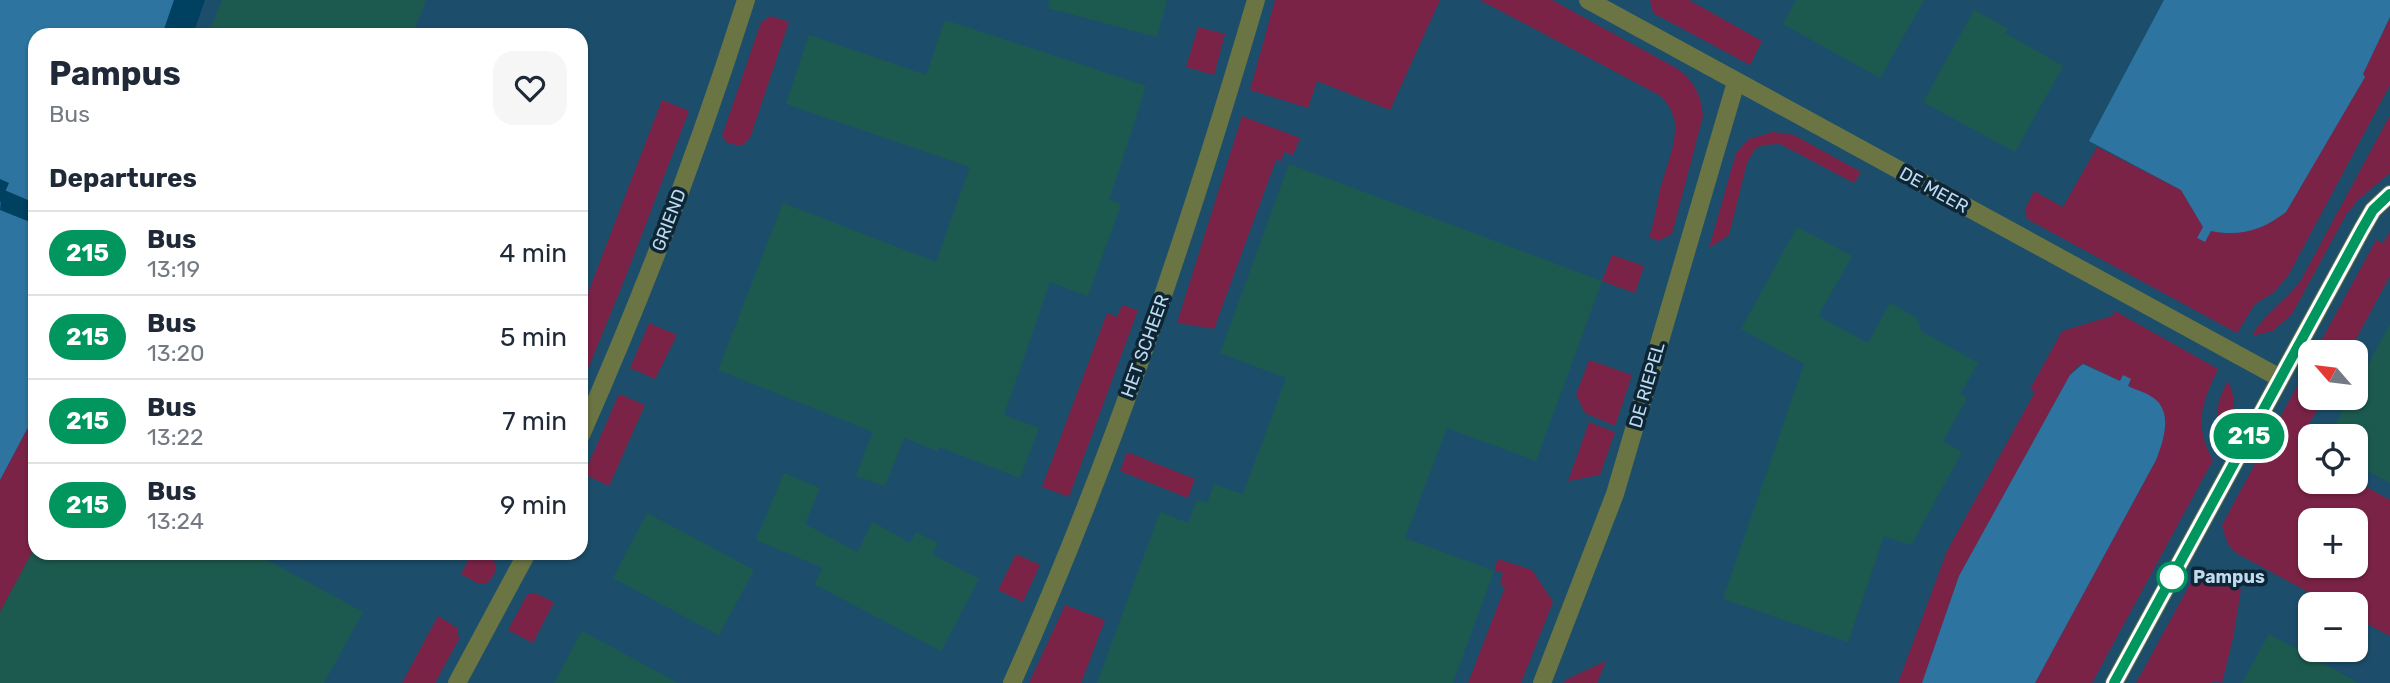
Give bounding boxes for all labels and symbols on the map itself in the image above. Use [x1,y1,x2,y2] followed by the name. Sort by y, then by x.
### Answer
[1896,162,1973,218] street label: DE MEER
[647,186,691,254] street label: GRIEND
[1116,291,1174,400] street label: HET SCHEER
[1624,340,1670,430] street label: DE RIEPEL
[2298,340,2368,410] north arrow
[2209,413,2289,459] line badge: 215
[2157,562,2187,592] marker: Pampus
[2193,566,2265,588] place label: Pampus

